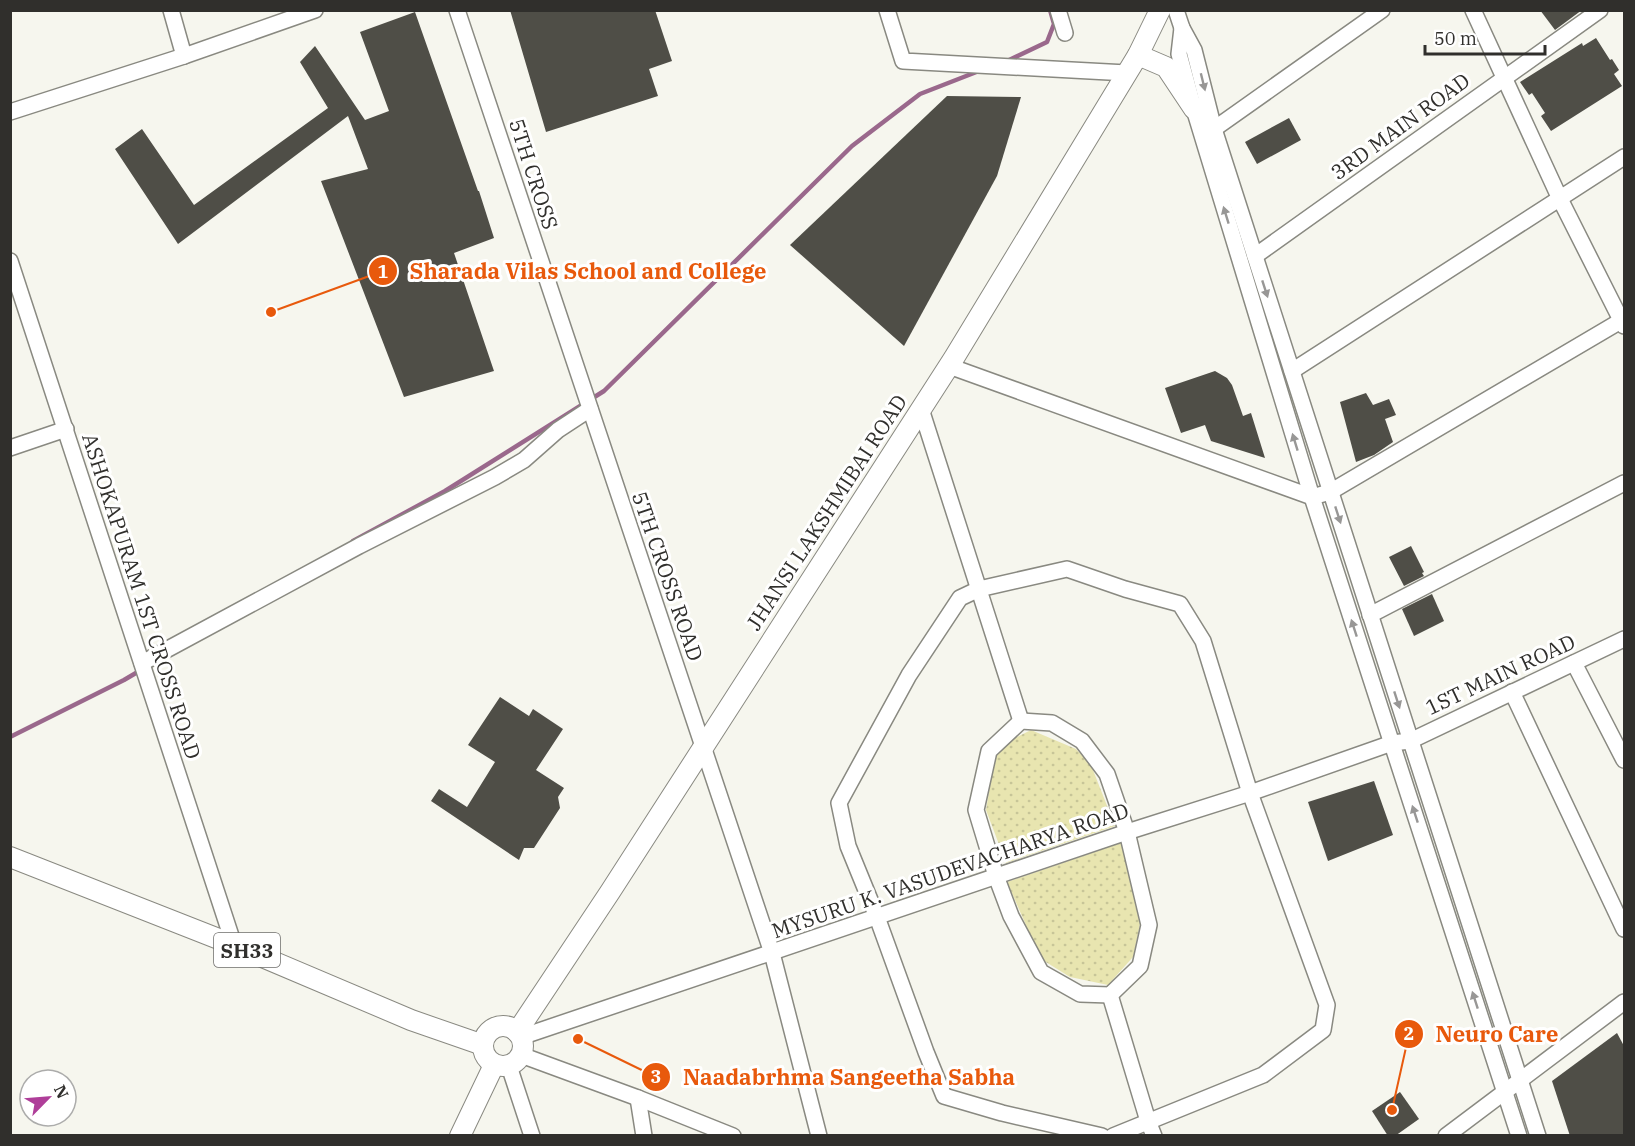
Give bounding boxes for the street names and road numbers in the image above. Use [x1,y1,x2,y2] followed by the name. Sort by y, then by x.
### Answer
[1325,66,1475,186] street label: 3RD MAIN ROAD
[503,115,565,233] street label: 5TH CROSS
[739,389,913,635] street label: JHANSI LAKSHMIBAI ROAD
[76,430,208,762] street label: ASHOKAPURAM 1ST CROSS ROAD
[626,488,710,664] street label: 5TH CROSS ROAD
[1421,627,1579,721] street label: 1ST MAIN ROAD
[768,796,1132,944] street label: MYSURU K. VASUDEVACHARYA ROAD
[214,933,280,967] road number: SH33

